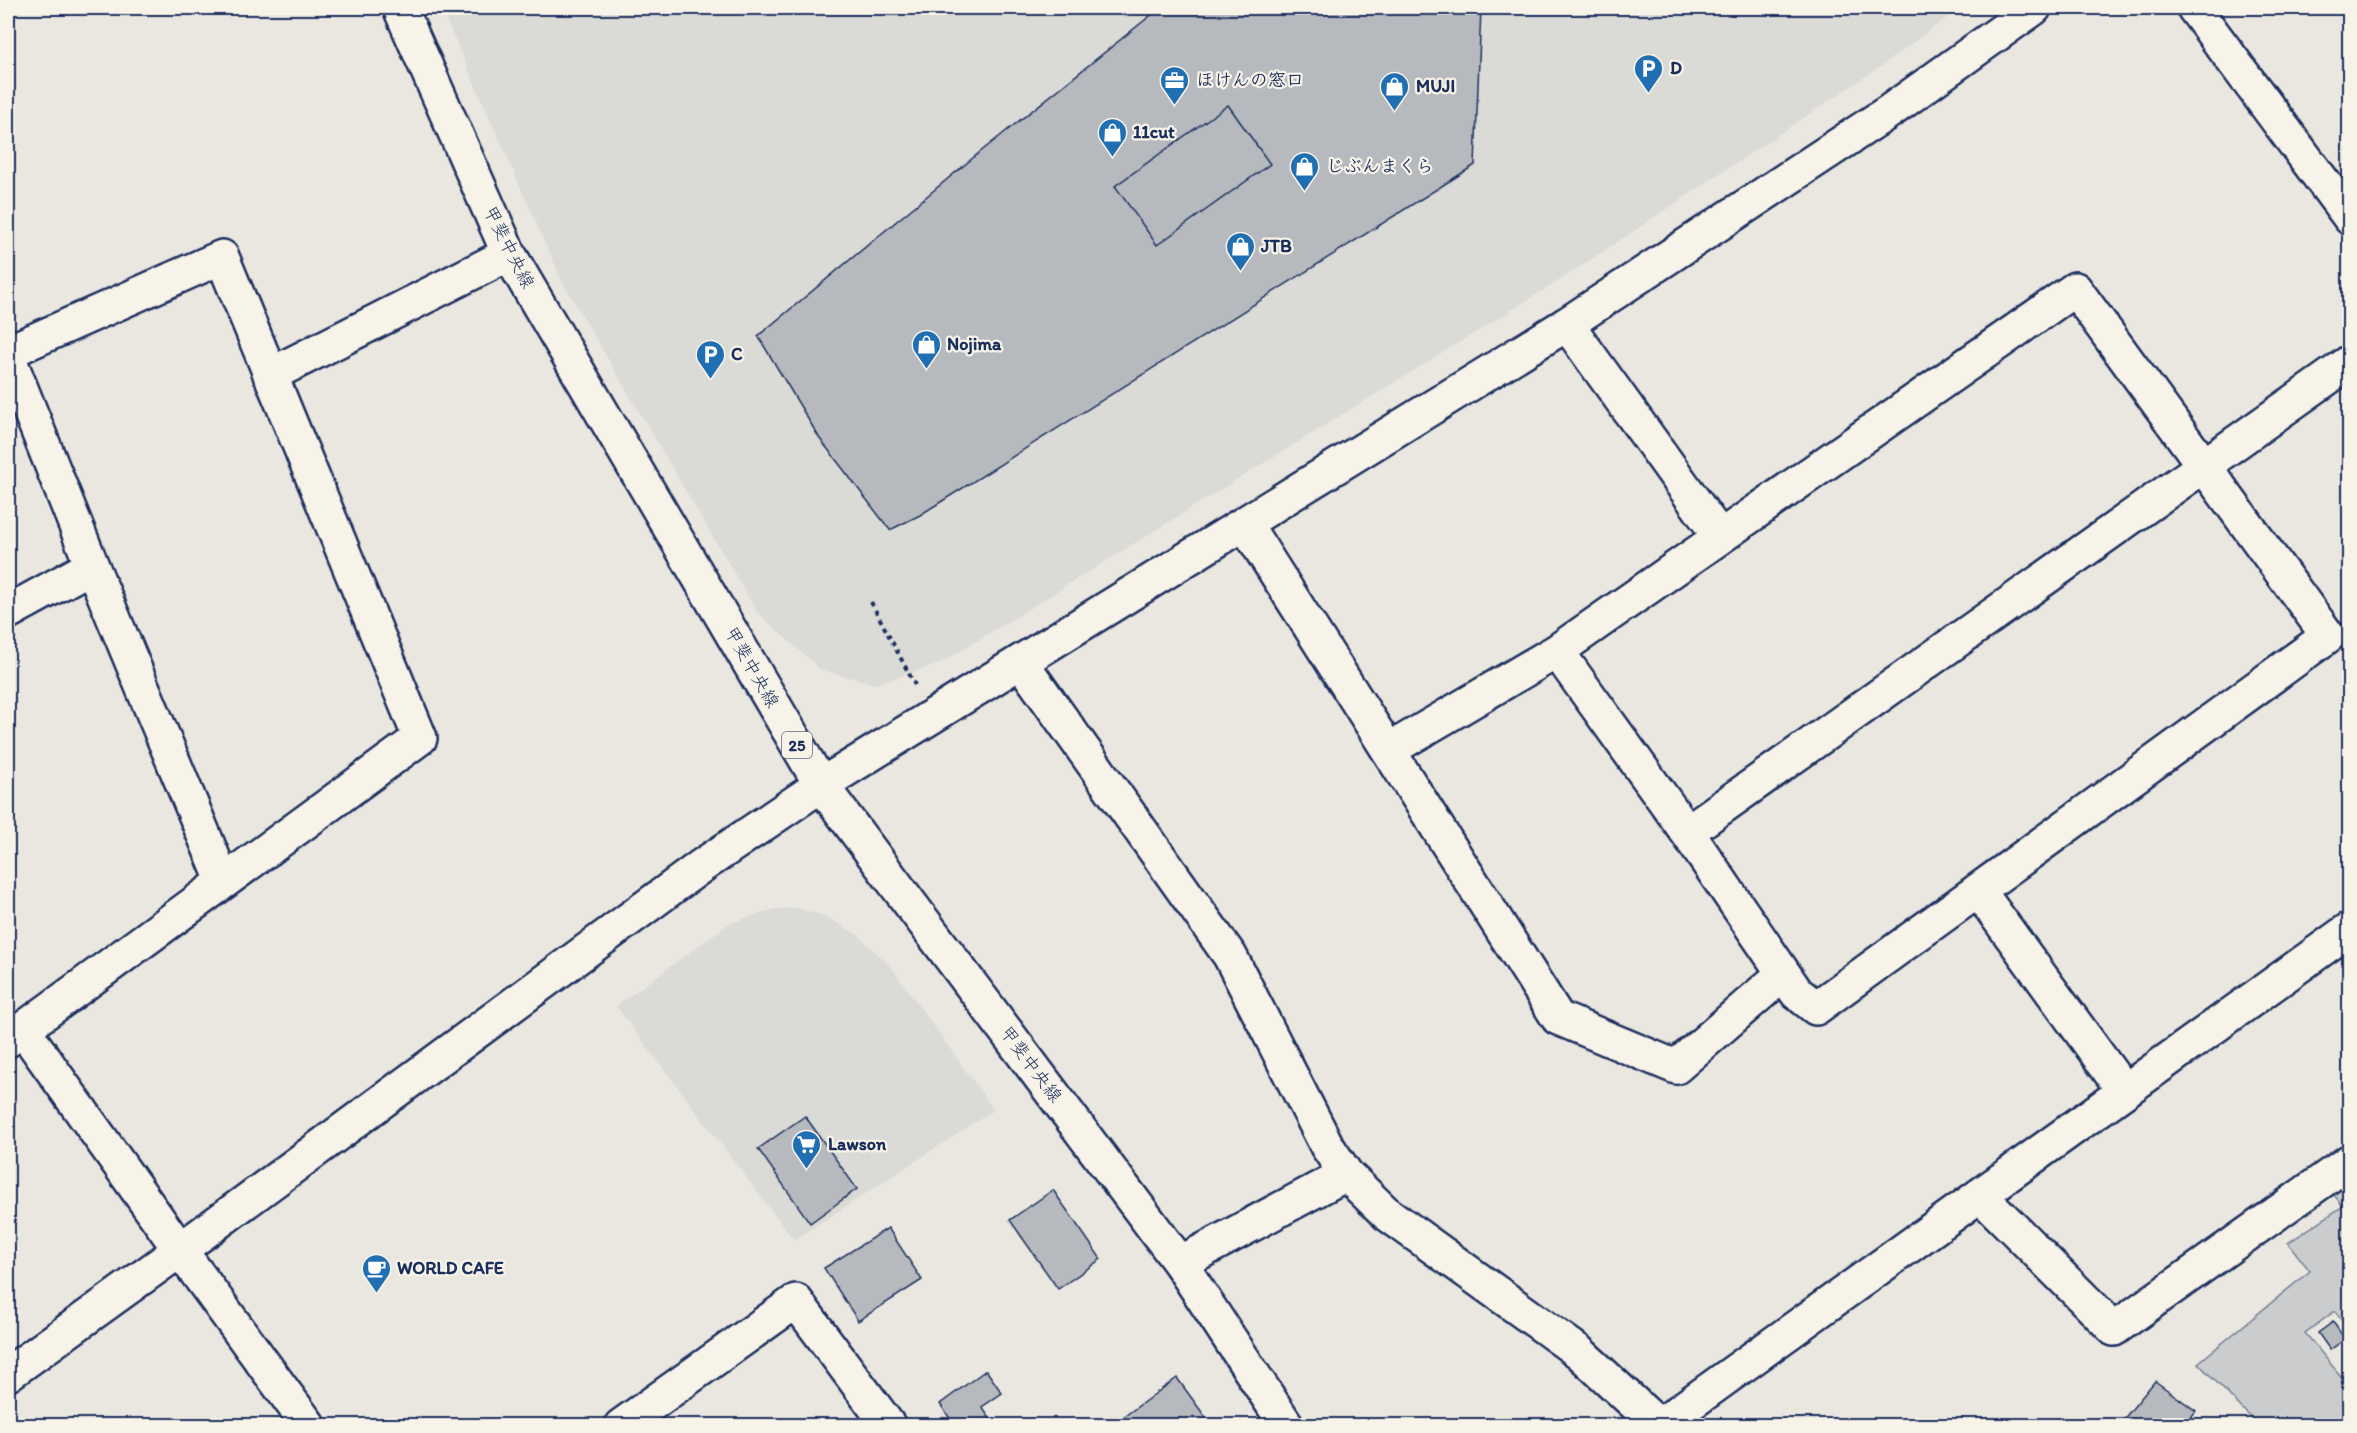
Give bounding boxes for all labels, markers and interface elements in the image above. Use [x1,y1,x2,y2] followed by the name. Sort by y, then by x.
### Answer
[1633,52,1665,94] parking icon: D
[1670,57,1682,79] place label: D
[1159,64,1191,106] office icon: ほけんの窓口
[1196,69,1304,91] place label: ほけんの窓口
[1379,70,1411,112] shop icon: MUJI
[1416,75,1455,97] place label: MUJI
[1096,116,1128,158] shop icon: 11cut
[1133,121,1175,143] place label: 11cut
[1289,150,1321,192] shop icon: じぶんまくら
[1326,155,1434,177] place label: じぶんまくら
[479,202,539,292] street label: 甲斐中央線
[1224,230,1256,272] shop icon: JTB
[1260,235,1292,257] place label: JTB
[910,328,942,370] shop icon: Nojima
[947,333,1002,355] place label: Nojima
[694,338,726,380] parking icon: C
[731,343,743,365] place label: C
[720,623,784,711] street label: 甲斐中央線
[782,732,812,758] road number: 25
[995,1021,1067,1107] street label: 甲斐中央線
[791,1128,823,1170] supermarket icon: Lawson
[828,1133,887,1155] place label: Lawson
[360,1252,392,1294] cafe icon: WORLD CAFE
[397,1257,504,1279] place label: WORLD CAFE

